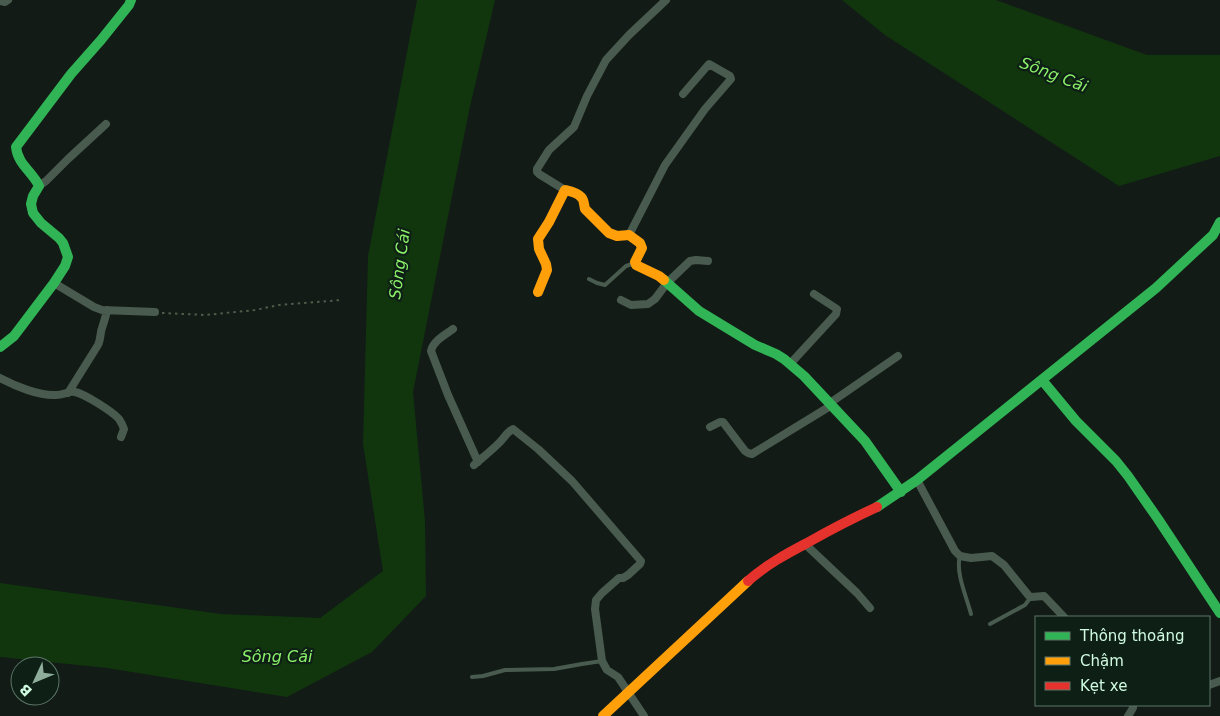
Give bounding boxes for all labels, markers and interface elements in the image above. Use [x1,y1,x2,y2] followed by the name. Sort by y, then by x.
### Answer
[1017,53,1091,96] water label: Sông Cái
[385,227,414,300] water label: Sông Cái
[1035,616,1210,706] legend
[1079,627,1184,645] text: Thông thoáng
[242,647,313,666] water label: Sông Cái
[1080,652,1124,670] text: Chậm
[10,656,60,706] north arrow
[1080,677,1127,695] text: Kẹt xe
[16,681,35,699] text: B

